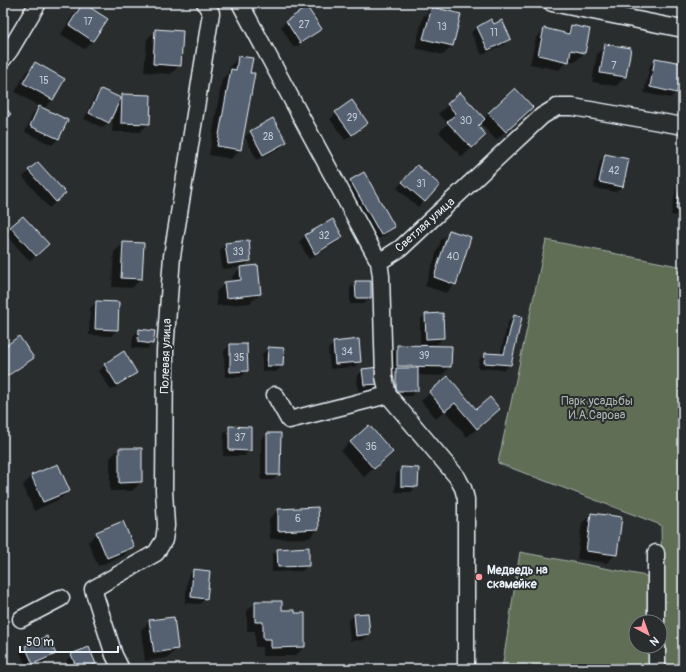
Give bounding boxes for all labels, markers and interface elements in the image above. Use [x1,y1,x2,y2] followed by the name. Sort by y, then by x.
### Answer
[83,16,93,28] house number: 17
[299,19,310,31] house number: 27
[437,21,447,33] house number: 13
[490,27,498,39] house number: 11
[611,60,617,72] house number: 7
[39,75,49,87] house number: 15
[347,112,357,124] house number: 29
[460,115,472,127] house number: 30
[263,131,273,143] house number: 28
[608,165,620,177] house number: 42
[416,178,426,190] house number: 31
[392,194,458,256] street label: Светлая улица
[318,230,330,242] house number: 32
[232,246,244,258] house number: 33
[447,251,459,263] house number: 40
[157,318,175,394] street label: Полевая улица
[341,346,353,358] house number: 34
[419,350,429,362] house number: 39
[234,352,245,364] house number: 35
[561,394,633,423] park label: Парк усадьбы И.А.Сарова
[235,432,246,444] house number: 37
[365,441,377,453] house number: 36
[295,513,301,525] house number: 6
[486,563,548,592] place label: Медведь на скамейке
[474,572,484,582] marker: Медведь на скамейке
[628,614,668,654] north arrow
[20,628,118,654] scale bar
[647,634,661,649] text: N
[26,635,54,650] text: 50 m

